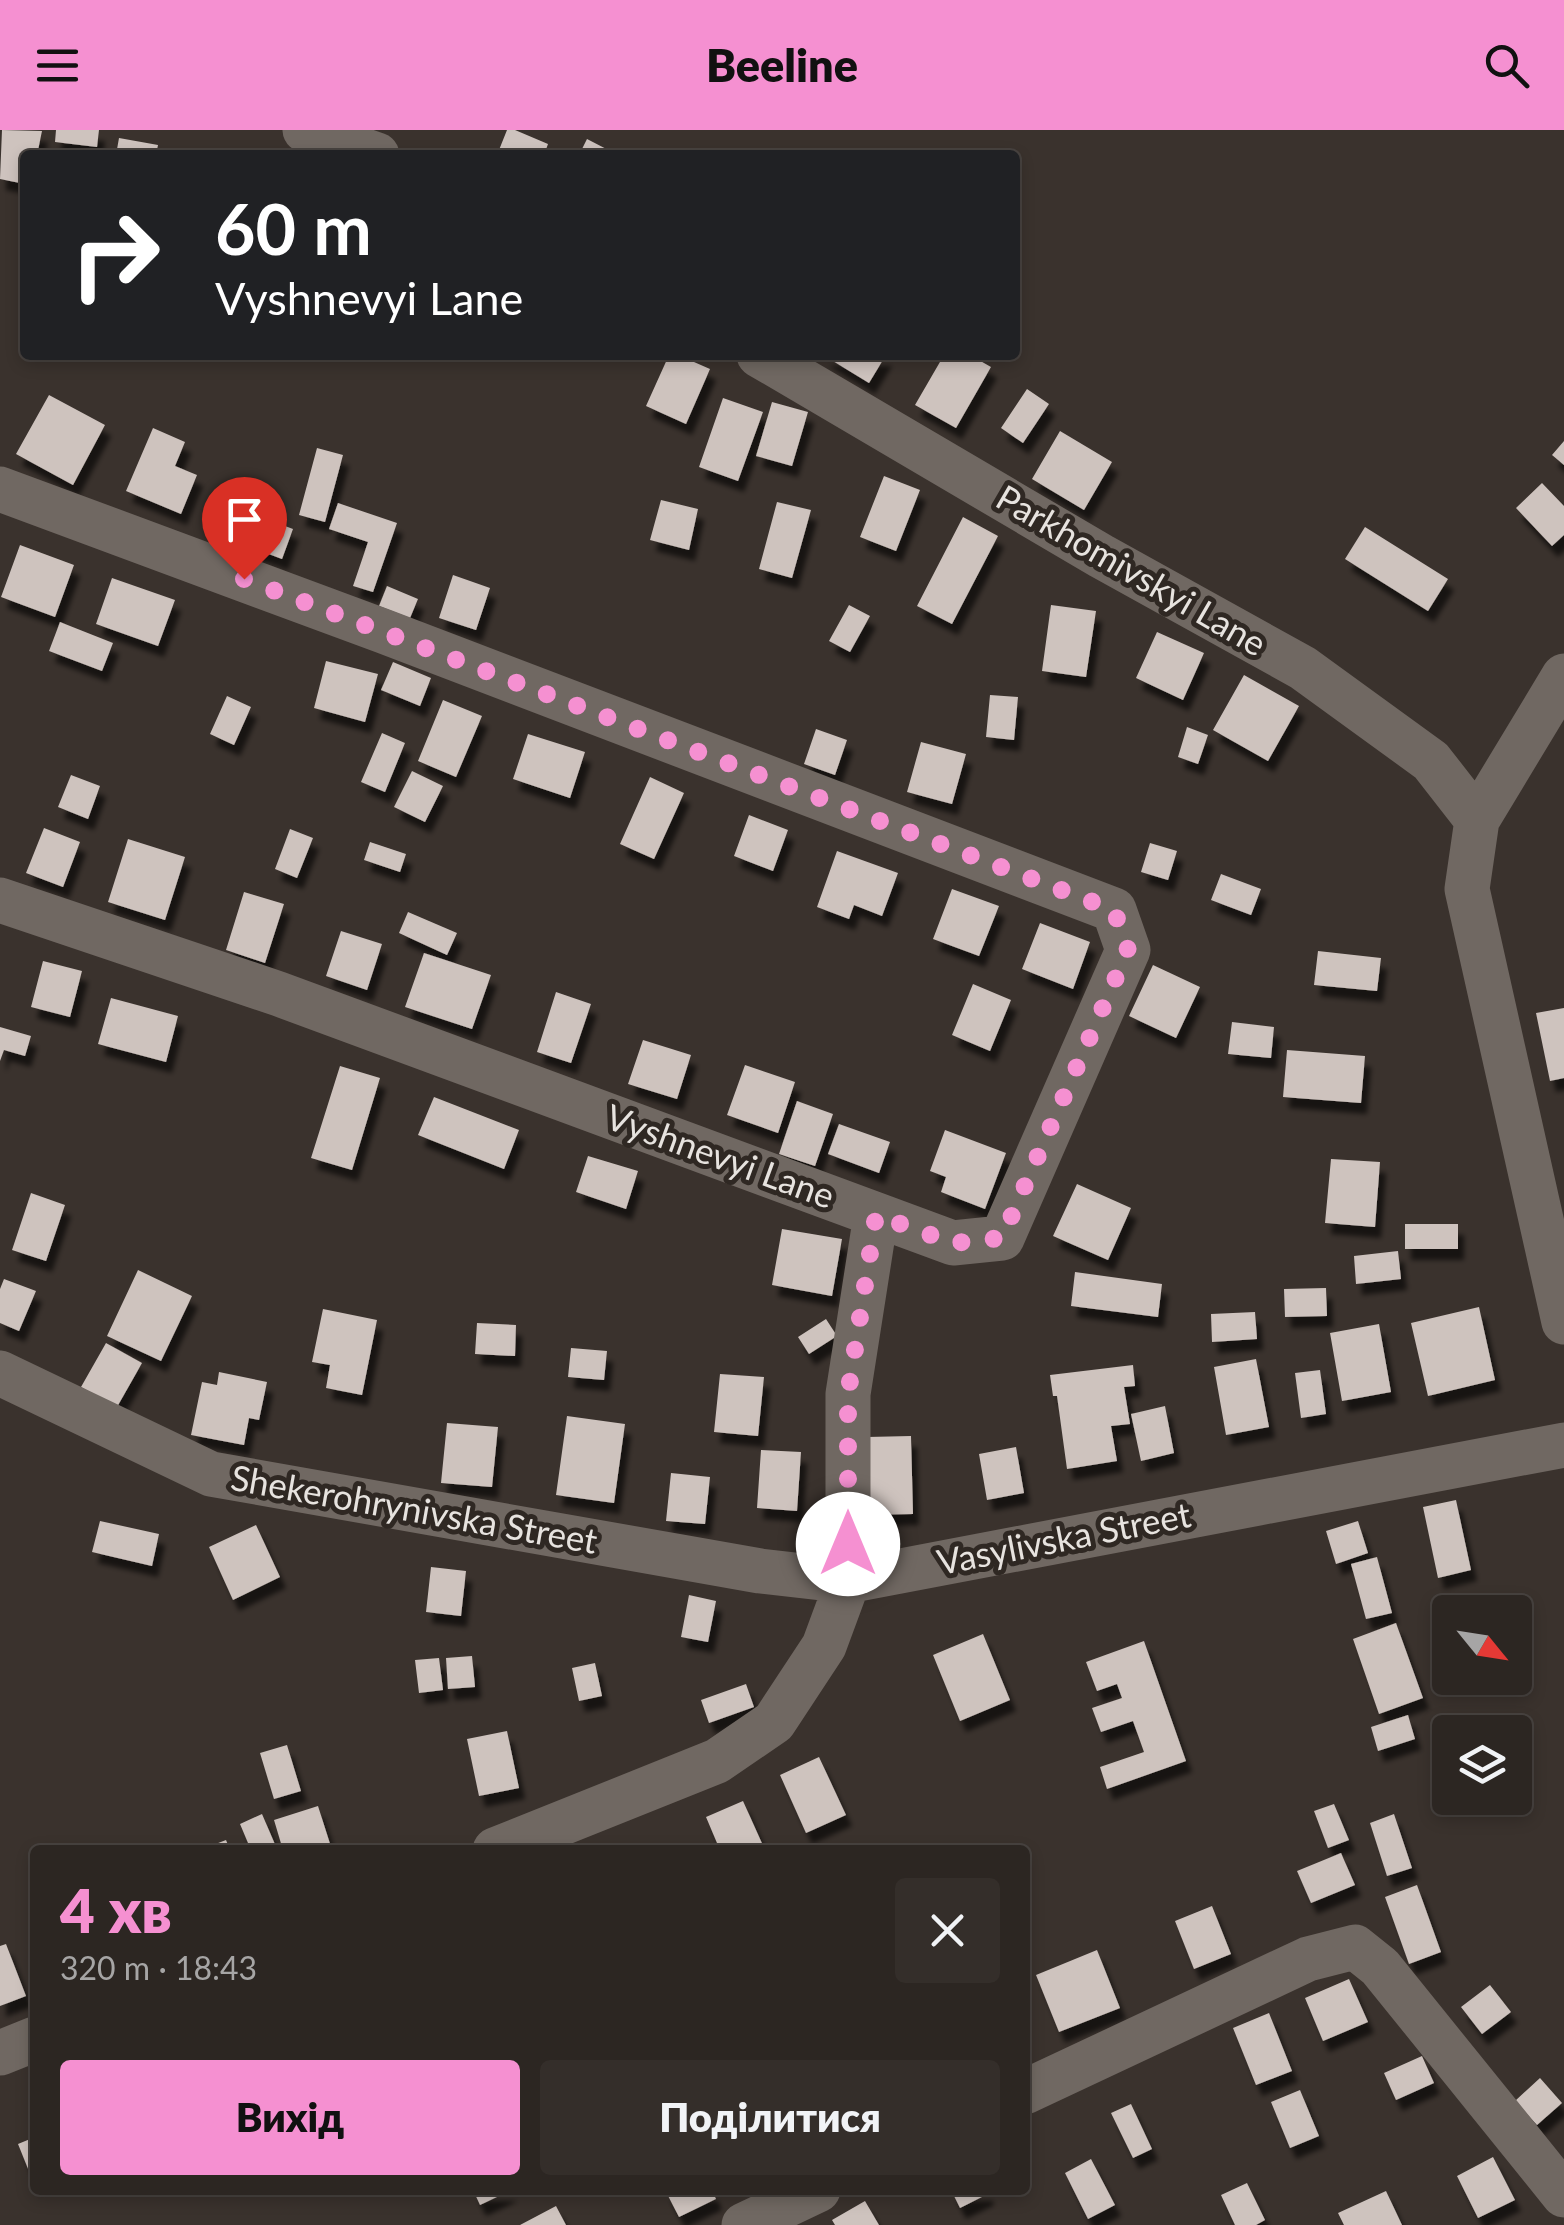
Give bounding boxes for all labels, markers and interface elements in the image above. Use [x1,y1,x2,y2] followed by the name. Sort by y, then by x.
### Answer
[30,38,85,93] icon: menu
[706,38,858,92] text: Beeline
[1479,38,1534,93] icon: search
[215,186,372,270] text: 60 m
[50,190,180,320] icon: right
[215,271,523,325] text: Vyshnevyi Lane
[990,475,1274,664] street label: Parkhomivskyi Lane
[202,477,287,580] pin
[217,492,272,547] icon: arrive
[601,1094,841,1216] street label: Vyshnevyi Lane
[228,1455,601,1561] street label: Shekerohrynivska Street
[796,1492,900,1596] position arrow
[933,1492,1194,1582] street label: Vasylivska Street
[1432,1595,1532,1695] north arrow
[1432,1595,1532,1815] map controls
[1432,1715,1532,1815] button: layers
[60,1874,172,1946] text: 4 хв
[895,1878,1000,1983] button: close
[60,1948,257,1987] text: 320 m · 18:43
[60,2060,520,2175] button: Вихід
[540,2060,1000,2175] button: Поділитися

